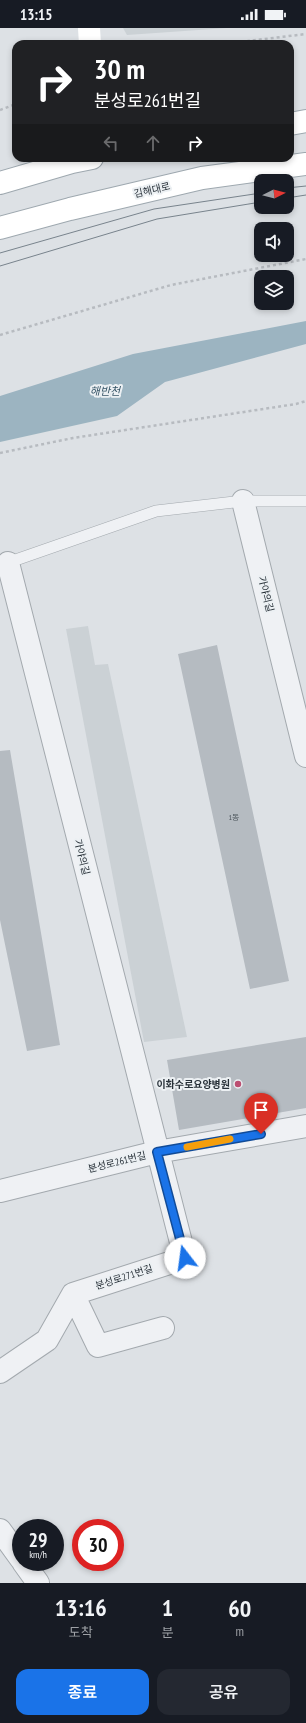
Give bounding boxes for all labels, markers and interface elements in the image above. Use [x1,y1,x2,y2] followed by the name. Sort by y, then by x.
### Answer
[20,5,52,24] text: 13:15
[94,50,145,87] text: 30 m
[28,56,80,108] icon: right
[94,89,201,112] text: 분성로261번길
[100,132,122,154] icon: left
[142,132,164,154] icon: ahead
[184,132,206,154] icon: right
[254,174,294,214] north arrow
[254,174,294,310] map controls
[133,180,171,200] street label: 김해대로
[254,222,294,262] button: sound
[254,270,294,310] button: layers
[90,384,122,398] water label: 해반천
[255,575,277,613] street label: 가야의길
[229,812,239,822] house number: 1동
[71,838,93,876] street label: 가야의길
[156,1078,230,1091] place label: 이화수로요양병원
[233,1079,243,1089] marker: 이화수로요양병원
[244,1093,278,1134] pin
[250,1099,272,1121] icon: arrive
[87,1148,147,1176] street label: 분성로261번길
[164,1237,206,1279] position arrow
[94,1262,154,1292] street label: 분성로271번길
[72,1519,124,1571] speed limit sign: 30
[28,1527,48,1553] text: 29
[29,1548,47,1561] text: km/h
[55,1592,107,1623] text: 13:16
[162,1592,173,1623] text: 1
[228,1593,251,1624] text: 60
[235,1623,244,1640] text: m
[69,1624,93,1641] text: 도착
[161,1624,173,1641] text: 분
[16,1669,149,1715] button: 종료
[157,1669,290,1715] button: 공유

